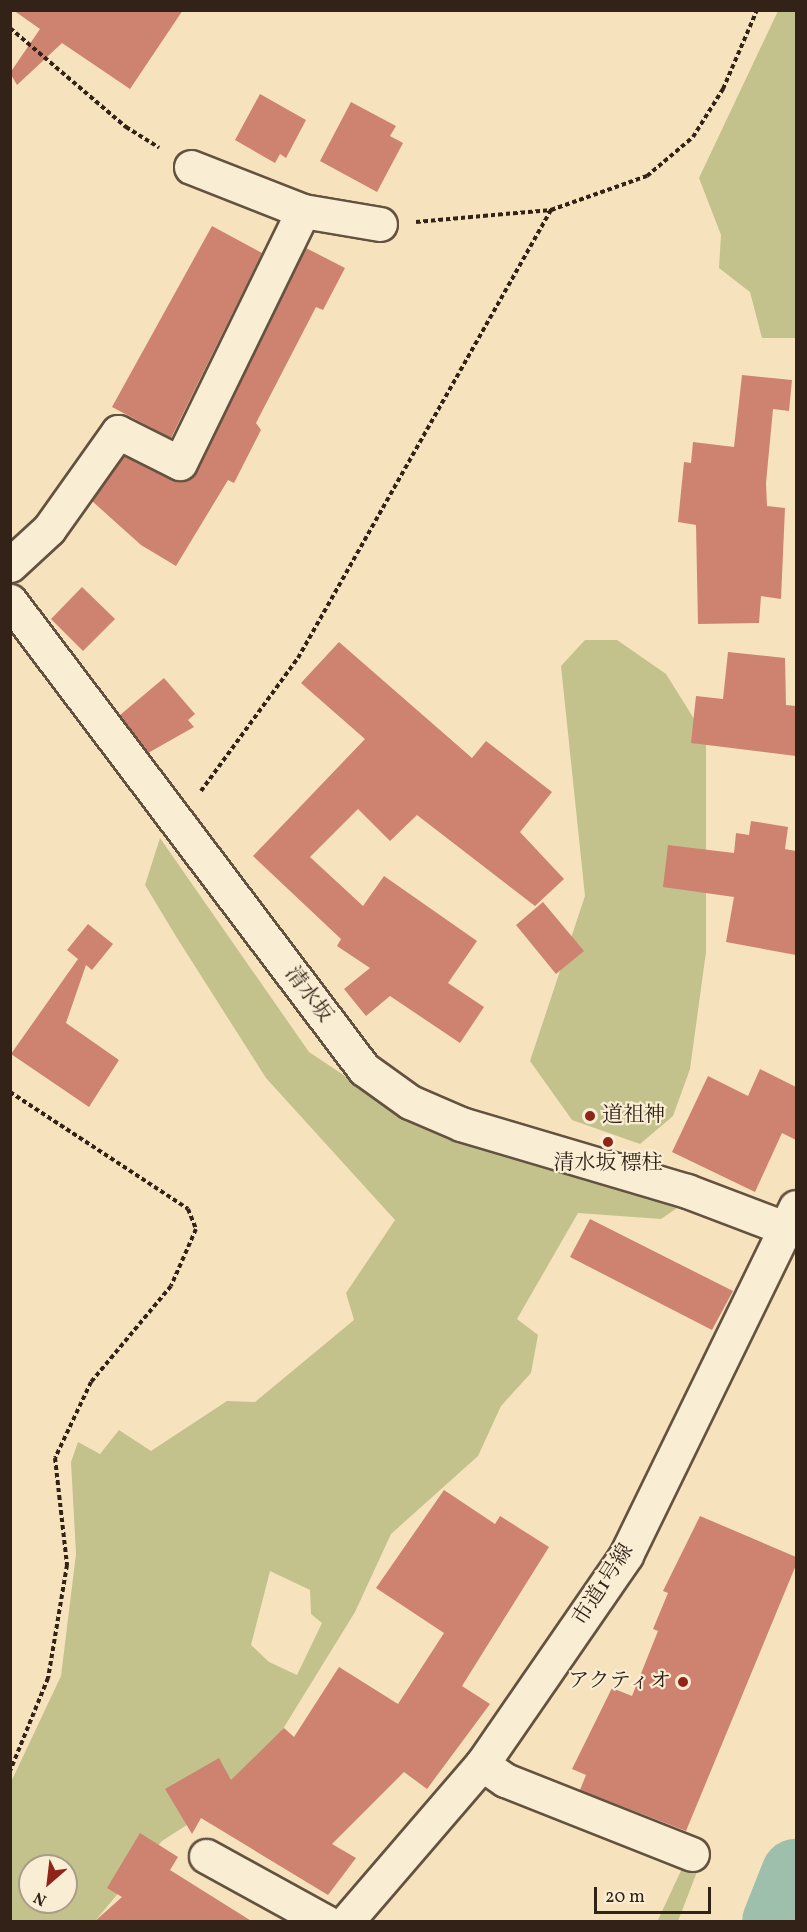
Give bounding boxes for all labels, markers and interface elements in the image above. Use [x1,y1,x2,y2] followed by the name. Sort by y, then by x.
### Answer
[279,962,337,1028] street label: 清水坂
[602,1103,665,1129] place label: 道祖神
[583,1109,597,1123] marker: 道祖神
[601,1135,615,1149] marker: 清水坂 標柱
[553,1151,663,1177] place label: 清水坂 標柱
[568,1539,640,1631] street label: 市道1号線
[566,1669,671,1695] place label: アクティオ
[676,1675,690,1689] marker: アクティオ
[18,1854,78,1914] north arrow
[597,1875,714,1913] scale bar
[605,1885,645,1910] text: 20 m
[30,1886,51,1911] text: N

